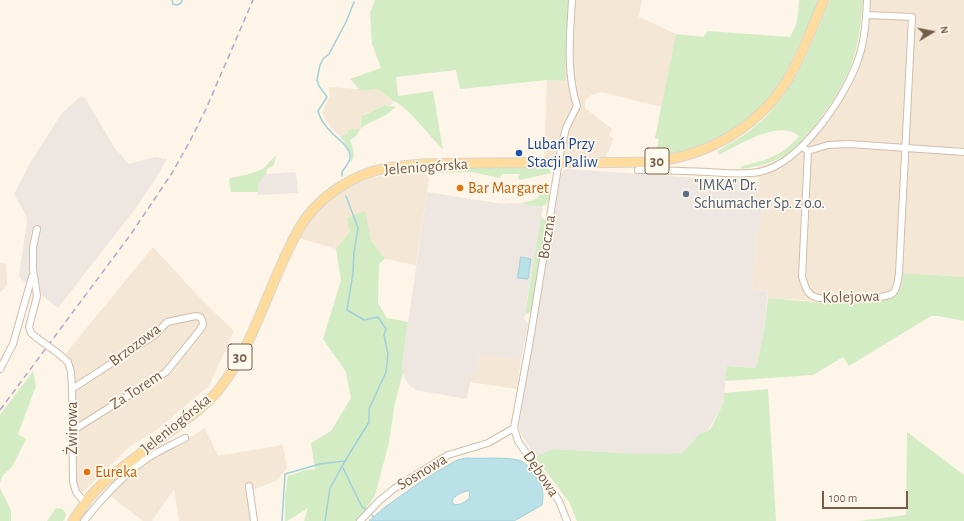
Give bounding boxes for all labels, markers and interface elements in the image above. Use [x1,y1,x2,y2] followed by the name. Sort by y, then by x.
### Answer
[912,12,952,52] north arrow
[938,25,950,35] text: N
[527,134,598,172] place label: Lubań Przy Stacji Paliw
[514,148,524,158] marker: Lubań Przy Stacji Paliw
[645,148,669,174] road number: 30
[383,154,469,180] street label: Jeleniogórska
[694,175,825,213] place label: "IMKA" Dr. Schumacher Sp. z o.o.
[468,178,549,198] place label: Bar Margaret
[455,183,465,193] marker: Bar Margaret
[681,189,691,199] marker: "IMKA" Dr. Schumacher Sp. z o.o.
[534,213,560,261] street label: Boczna
[822,286,880,308] street label: Kolejowa
[105,319,165,371] street label: Brzozowa
[228,344,252,370] road number: 30
[106,366,166,414] street label: Za Torem
[137,390,215,458] street label: Jeleniogórska
[62,401,82,455] street label: Żwirowa
[519,447,563,501] street label: Dębowa
[394,450,450,494] street label: Sosnowa
[95,462,137,482] place label: Eureka
[82,467,92,477] marker: Eureka
[824,483,910,509] scale bar
[829,492,857,504] text: 100 m

